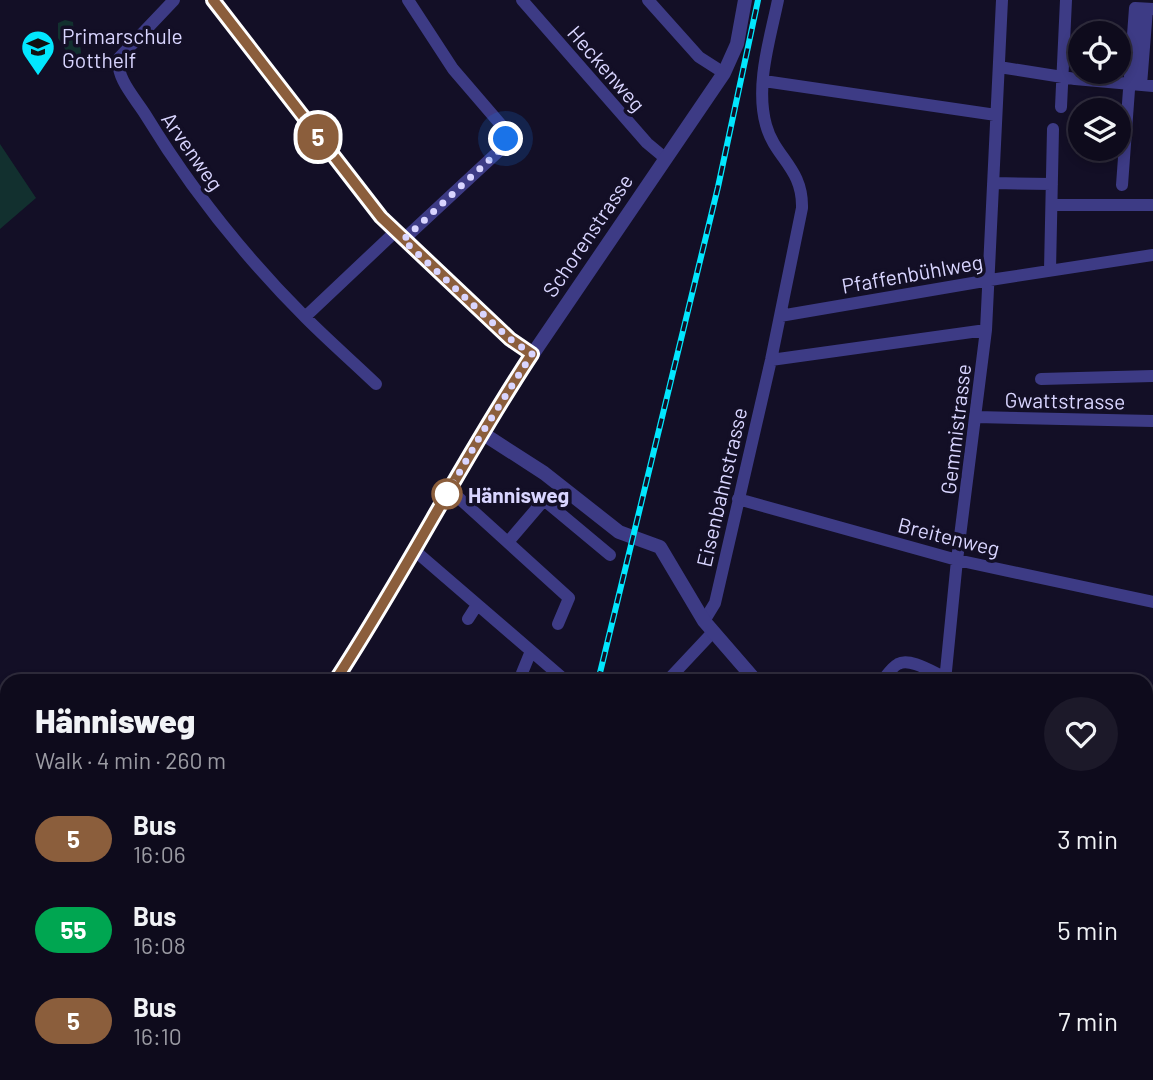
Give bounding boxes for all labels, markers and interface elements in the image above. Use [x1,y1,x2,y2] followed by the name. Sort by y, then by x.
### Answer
[563,20,651,116] street label: Heckenweg
[1068,21,1131,161] map controls
[1068,21,1131,84] button: locate
[62,23,183,72] place label: Primarschule Gotthelf
[19,28,57,77] school or university icon: Primarschule Gotthelf
[1068,98,1131,161] button: layers
[157,107,229,195] street label: Arvenweg
[295,114,341,160] line badge: 5
[488,121,523,156] your location
[312,122,324,151] text: 5
[537,169,637,301] street label: Schorenstrasse
[840,248,984,298] street label: Pfaffenbühlweg
[935,362,975,496] street label: Gemmistrasse
[1004,386,1126,414] street label: Gwattstrasse
[691,405,751,569] street label: Eisenbahnstrasse
[432,479,462,509] marker: Hännisweg
[468,482,569,507] place label: Hännisweg
[895,511,1003,561] street label: Breitenweg
[1044,697,1118,771] button: heart
[35,700,195,740] text: Hännisweg
[35,746,226,774] text: Walk · 4 min · 260 m
[133,809,176,840] text: Bus
[1057,823,1118,854] text: 3 min
[67,824,80,853] text: 5
[133,840,186,868] text: 16:06
[133,900,176,931] text: Bus
[1057,914,1118,945] text: 5 min
[61,915,86,944] text: 55
[133,931,186,959] text: 16:08
[133,991,176,1022] text: Bus
[1058,1005,1118,1036] text: 7 min
[67,1006,80,1035] text: 5
[133,1022,182,1050] text: 16:10

